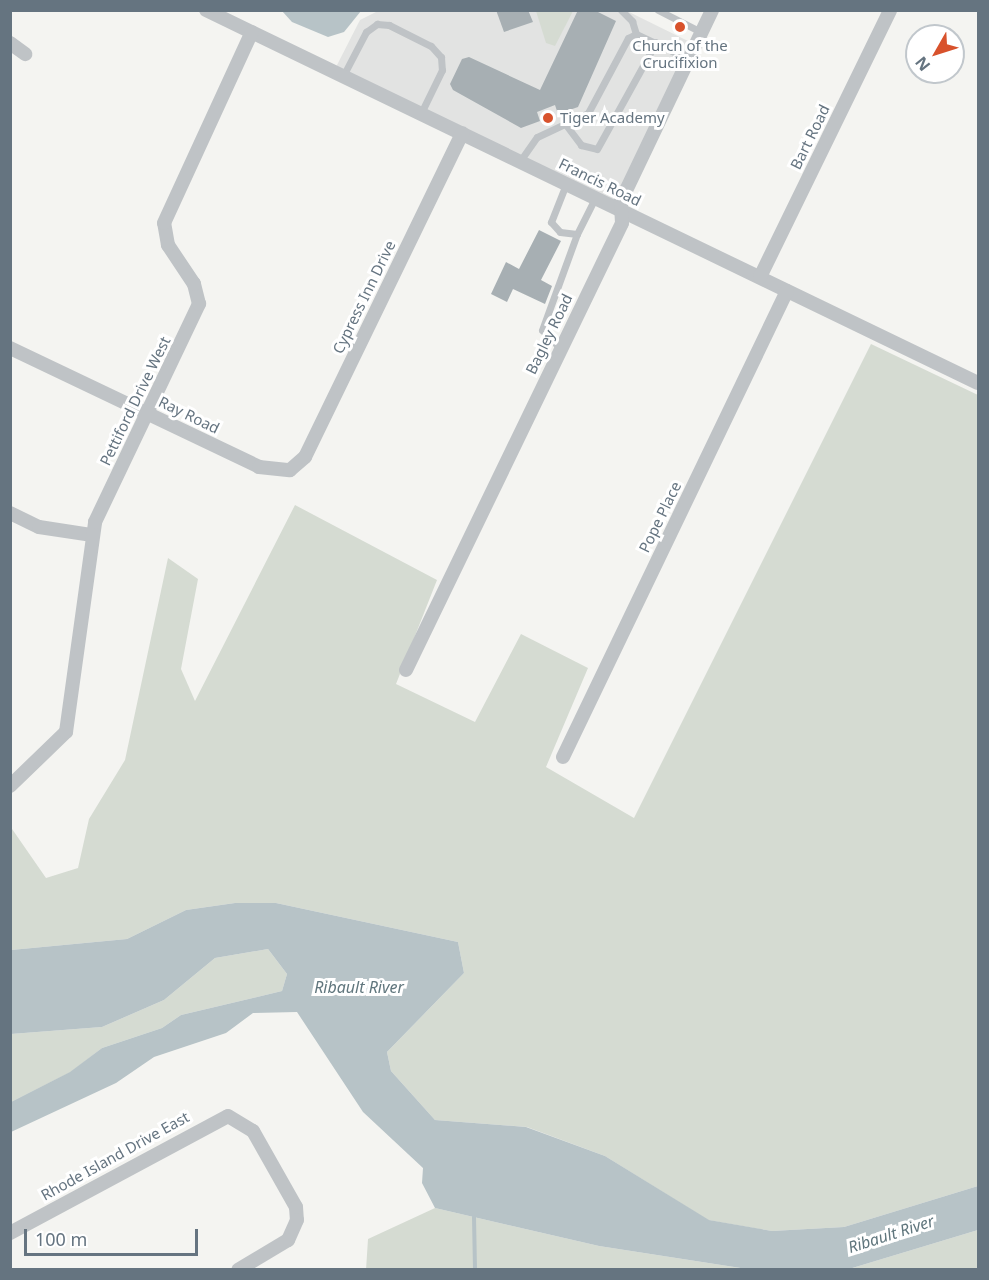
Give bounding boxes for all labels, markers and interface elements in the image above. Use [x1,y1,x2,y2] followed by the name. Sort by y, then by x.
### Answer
[673,20,687,34] marker: Church of the Crucifixion
[905,24,965,84] north arrow
[632,36,728,71] place label: Church of the Crucifixion
[910,52,935,76] text: N
[787,102,833,172] street label: Bart Road
[560,109,665,127] place label: Tiger Academy
[541,111,555,125] marker: Tiger Academy
[556,154,644,210] street label: Francis Road
[329,238,399,356] street label: Cypress Inn Drive
[522,291,576,377] street label: Bagley Road
[96,334,174,468] street label: Pettiford Drive West
[156,393,222,437] street label: Ray Road
[635,479,685,555] street label: Pope Place
[314,977,404,997] water label: Ribault River
[38,1108,192,1204] street label: Rhode Island Drive East
[845,1211,937,1257] water label: Ribault River
[27,1217,201,1255] scale bar
[35,1227,87,1251] text: 100 m

